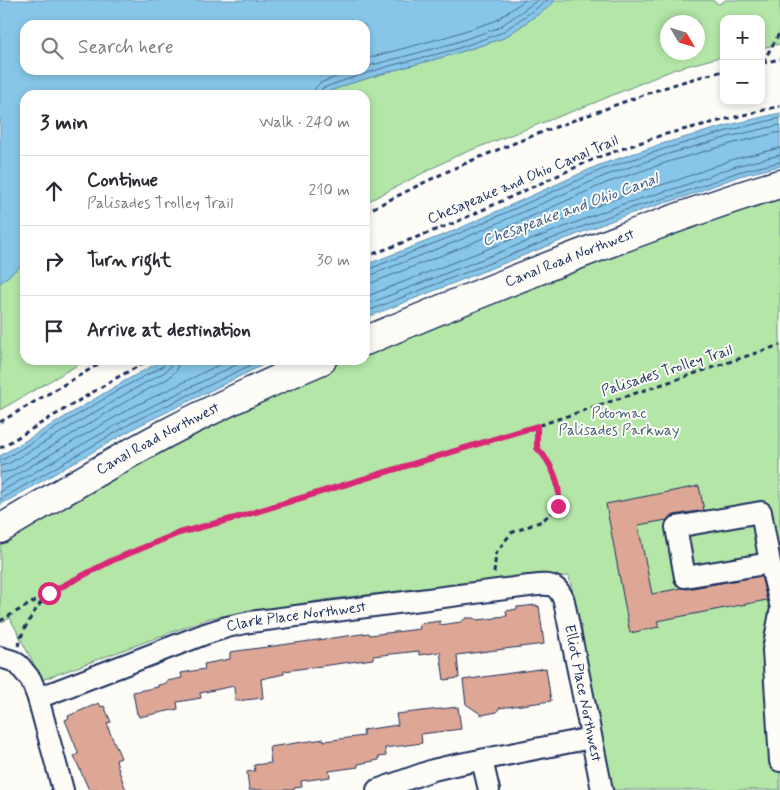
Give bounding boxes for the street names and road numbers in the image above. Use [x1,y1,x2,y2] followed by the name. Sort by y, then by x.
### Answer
[425,132,621,228] street label: Chesapeake and Ohio Canal Trail
[502,224,638,292] street label: Canal Road Northwest
[599,340,735,402] street label: Palisades Trolley Trail
[93,398,224,480] street label: Canal Road Northwest
[224,597,368,637] street label: Clark Place Northwest
[559,623,606,764] street label: Elliot Place Northwest

